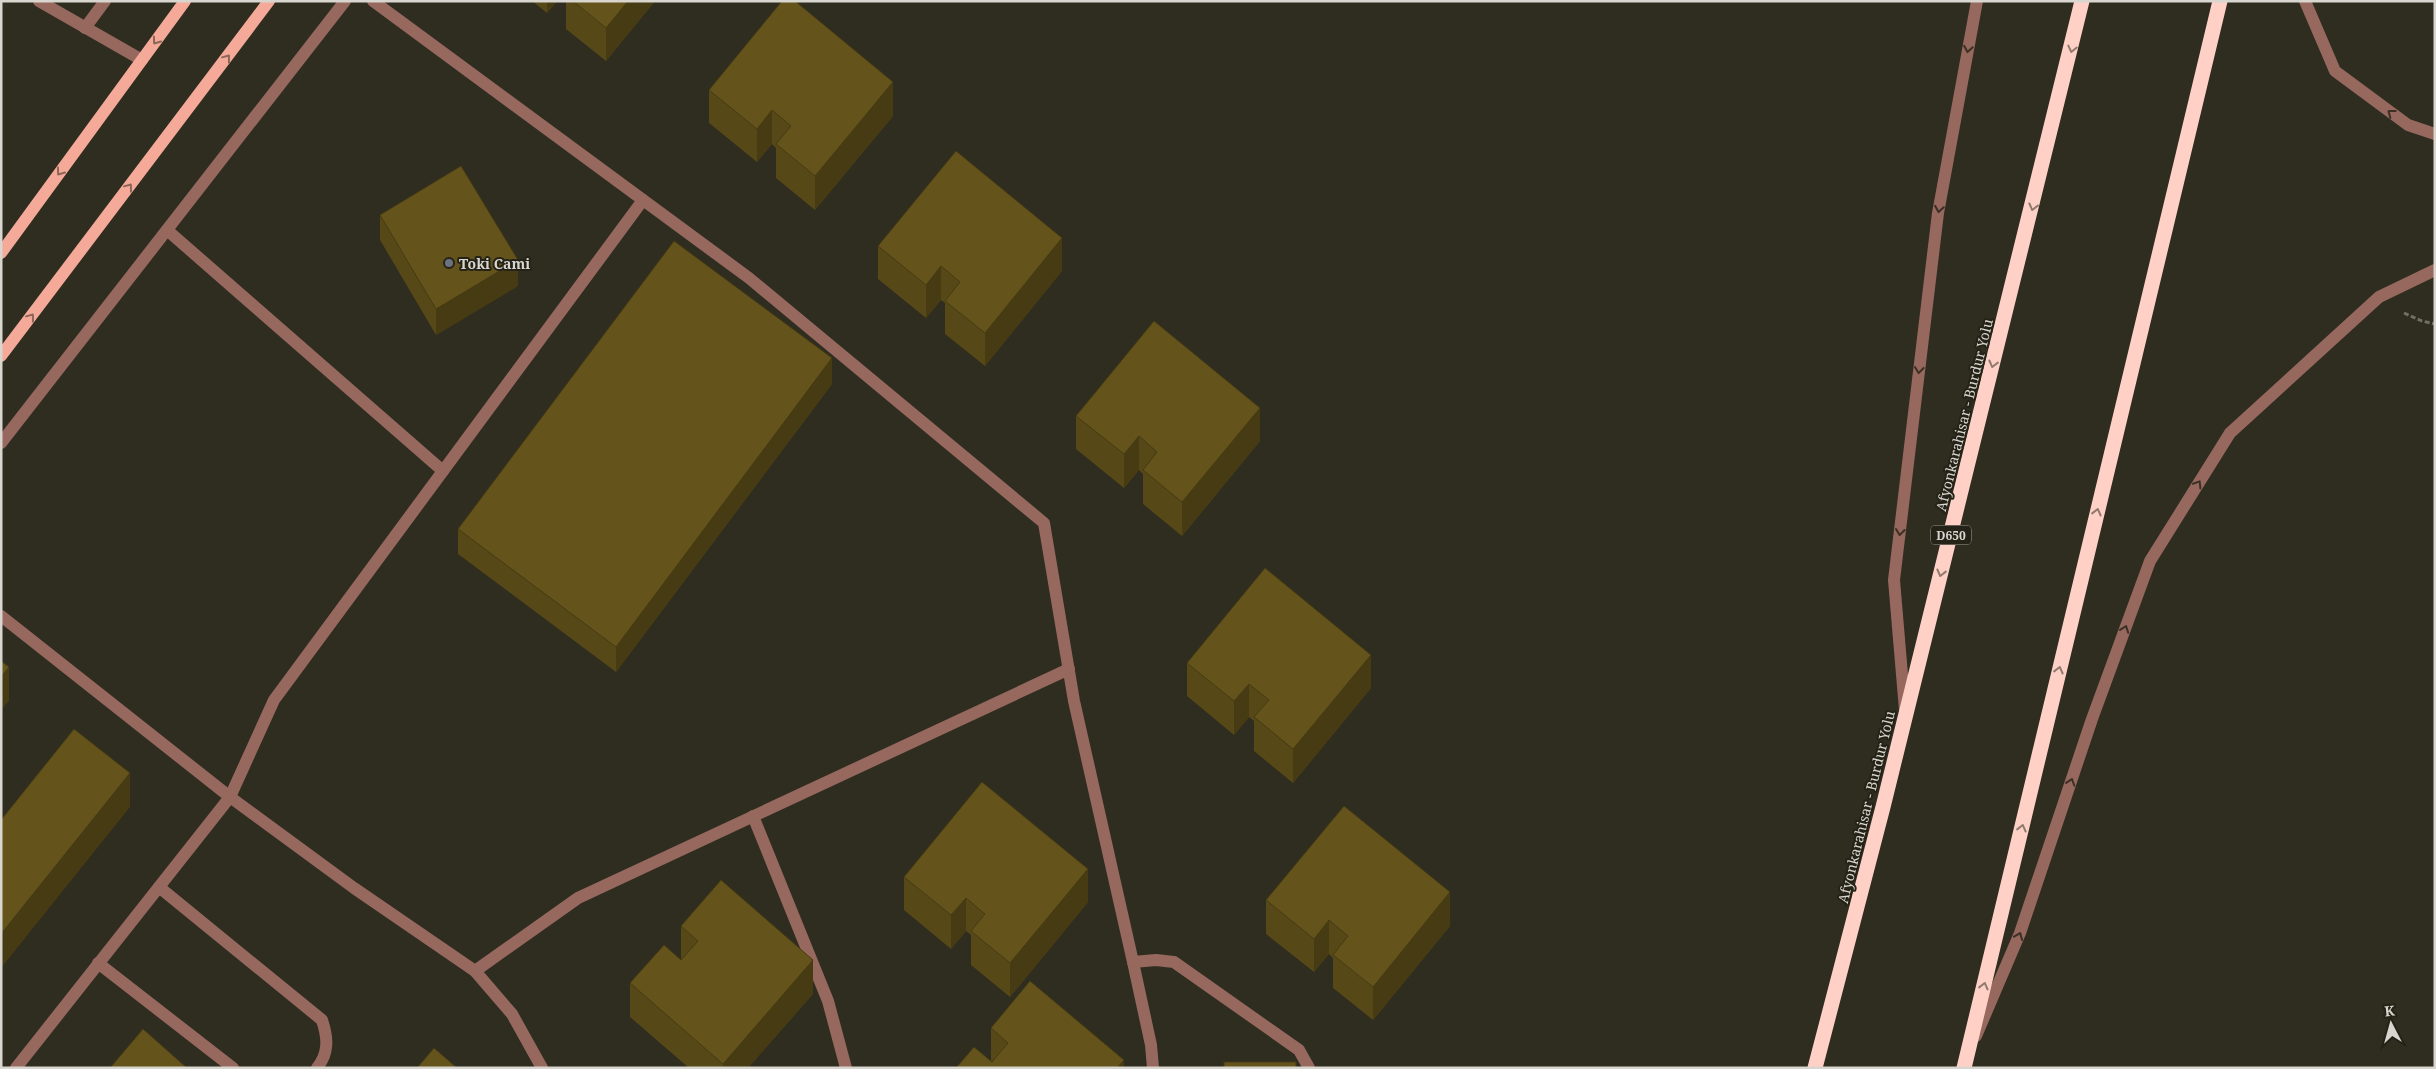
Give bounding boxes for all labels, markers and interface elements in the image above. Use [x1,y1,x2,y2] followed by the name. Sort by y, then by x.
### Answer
[153,35,162,45] one-way arrow
[2067,44,2078,53] one-way arrow
[1963,45,1974,54] one-way arrow
[221,55,229,64] one-way arrow
[2387,110,2397,119] one-way arrow
[57,166,66,176] one-way arrow
[123,184,131,193] one-way arrow
[2028,202,2038,210] one-way arrow
[1935,205,1945,214] one-way arrow
[459,254,530,273] place label: Toki Cami
[443,257,455,269] marker: Toki Cami
[25,314,33,323] one-way arrow
[1931,317,1997,513] street label: Afyonkarahisar - Burdur Yolu
[1988,360,1999,369] one-way arrow
[1914,367,1925,375] one-way arrow
[2192,481,2201,490] one-way arrow
[2092,509,2102,517] one-way arrow
[1931,526,1971,544] road number: D650
[1895,528,1906,536] one-way arrow
[1936,568,1947,577] one-way arrow
[2119,625,2129,633] one-way arrow
[2054,667,2064,675] one-way arrow
[1833,709,1899,905] street label: Afyonkarahisar - Burdur Yolu
[2065,778,2075,787] one-way arrow
[2016,825,2026,833] one-way arrow
[2013,932,2023,941] one-way arrow
[1978,983,1988,991] one-way arrow
[2366,999,2416,1049] north arrow
[2383,1001,2396,1021] text: K

